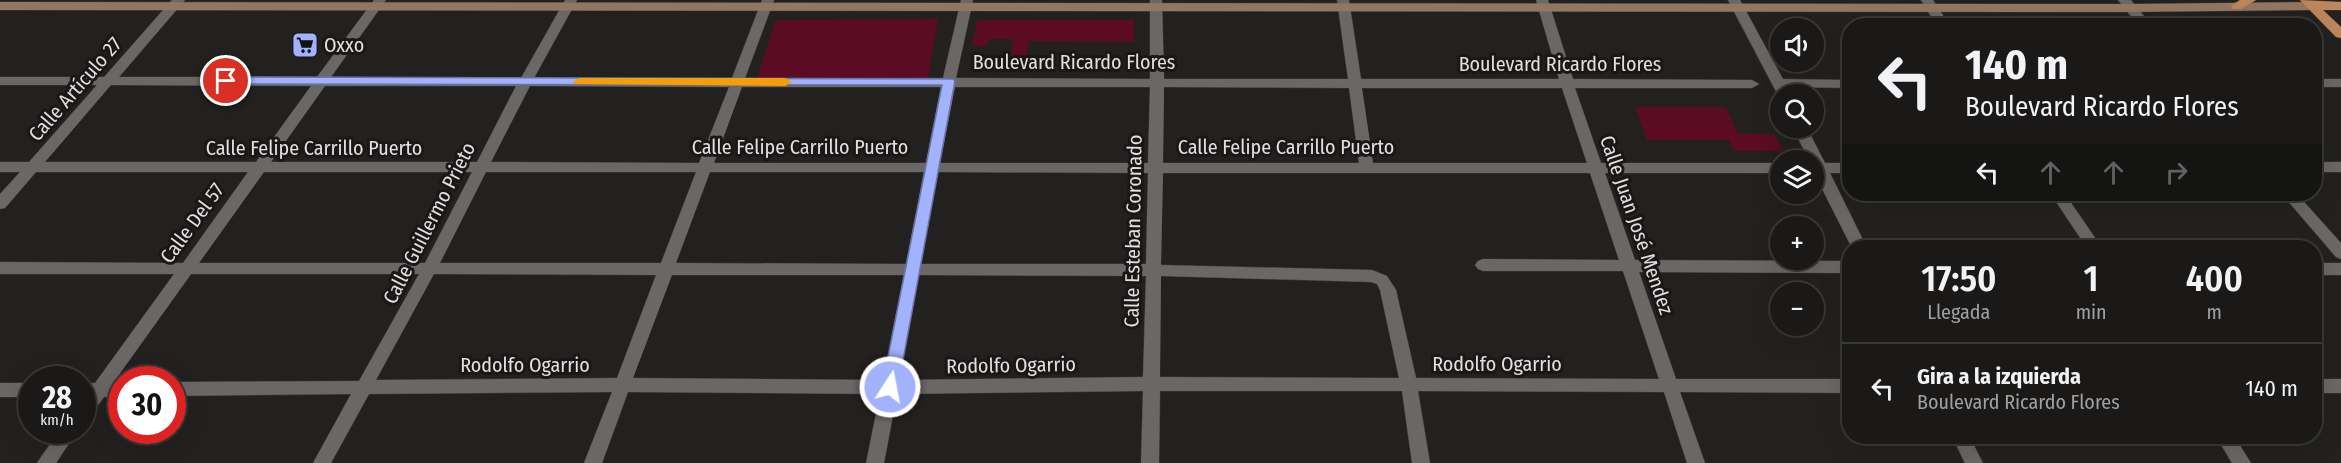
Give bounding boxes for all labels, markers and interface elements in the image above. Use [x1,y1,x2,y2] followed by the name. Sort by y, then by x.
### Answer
[1770,18,1824,336] map controls
[1770,18,1824,72] button: sound
[290,30,320,60] supermarket icon: Oxxo
[23,32,127,146] street label: Calle Artículo 27
[324,33,364,57] place label: Oxxo
[1965,40,2068,90] text: 140 m
[1866,42,1944,120] icon: left
[973,50,1175,74] street label: Boulevard Ricardo Flores
[1459,52,1661,76] street label: Boulevard Ricardo Flores
[200,55,251,106] pin
[209,64,242,97] icon: arrive
[1770,84,1824,138] button: search
[1965,91,2239,123] text: Boulevard Ricardo Flores
[1595,132,1679,318] street label: Calle Juan José Mendez
[1119,134,1147,328] street label: Calle Esteban Coronado
[692,135,908,159] street label: Calle Felipe Carrillo Puerto
[1178,135,1394,159] street label: Calle Felipe Carrillo Puerto
[206,136,422,160] street label: Calle Felipe Carrillo Puerto
[378,138,480,308] street label: Calle Guillermo Prieto
[1770,150,1824,204] button: layers
[1971,156,2004,189] icon: left
[2034,156,2067,189] icon: ahead
[2097,156,2130,189] icon: ahead
[2160,156,2193,189] icon: right
[155,178,229,268] street label: Calle Del 57
[1770,216,1824,270] button: +
[1921,257,1996,301] text: 17:50
[2084,257,2099,301] text: 1
[2186,257,2243,301] text: 400
[1770,282,1824,336] button: −
[1927,300,1990,324] text: Llegada
[2076,300,2107,324] text: min
[2207,300,2222,324] text: m
[946,352,1076,378] street label: Rodolfo Ogarrio
[1432,352,1562,376] street label: Rodolfo Ogarrio
[460,353,590,377] street label: Rodolfo Ogarrio
[858,355,922,419] position arrow
[1917,363,2081,390] text: Gira a la izquierda
[108,366,186,444] speed limit sign: 30
[1866,372,1899,405] icon: left
[2245,375,2298,402] text: 140 m
[42,380,72,416] text: 28
[1917,390,2120,414] text: Boulevard Ricardo Flores
[40,411,74,429] text: km/h

